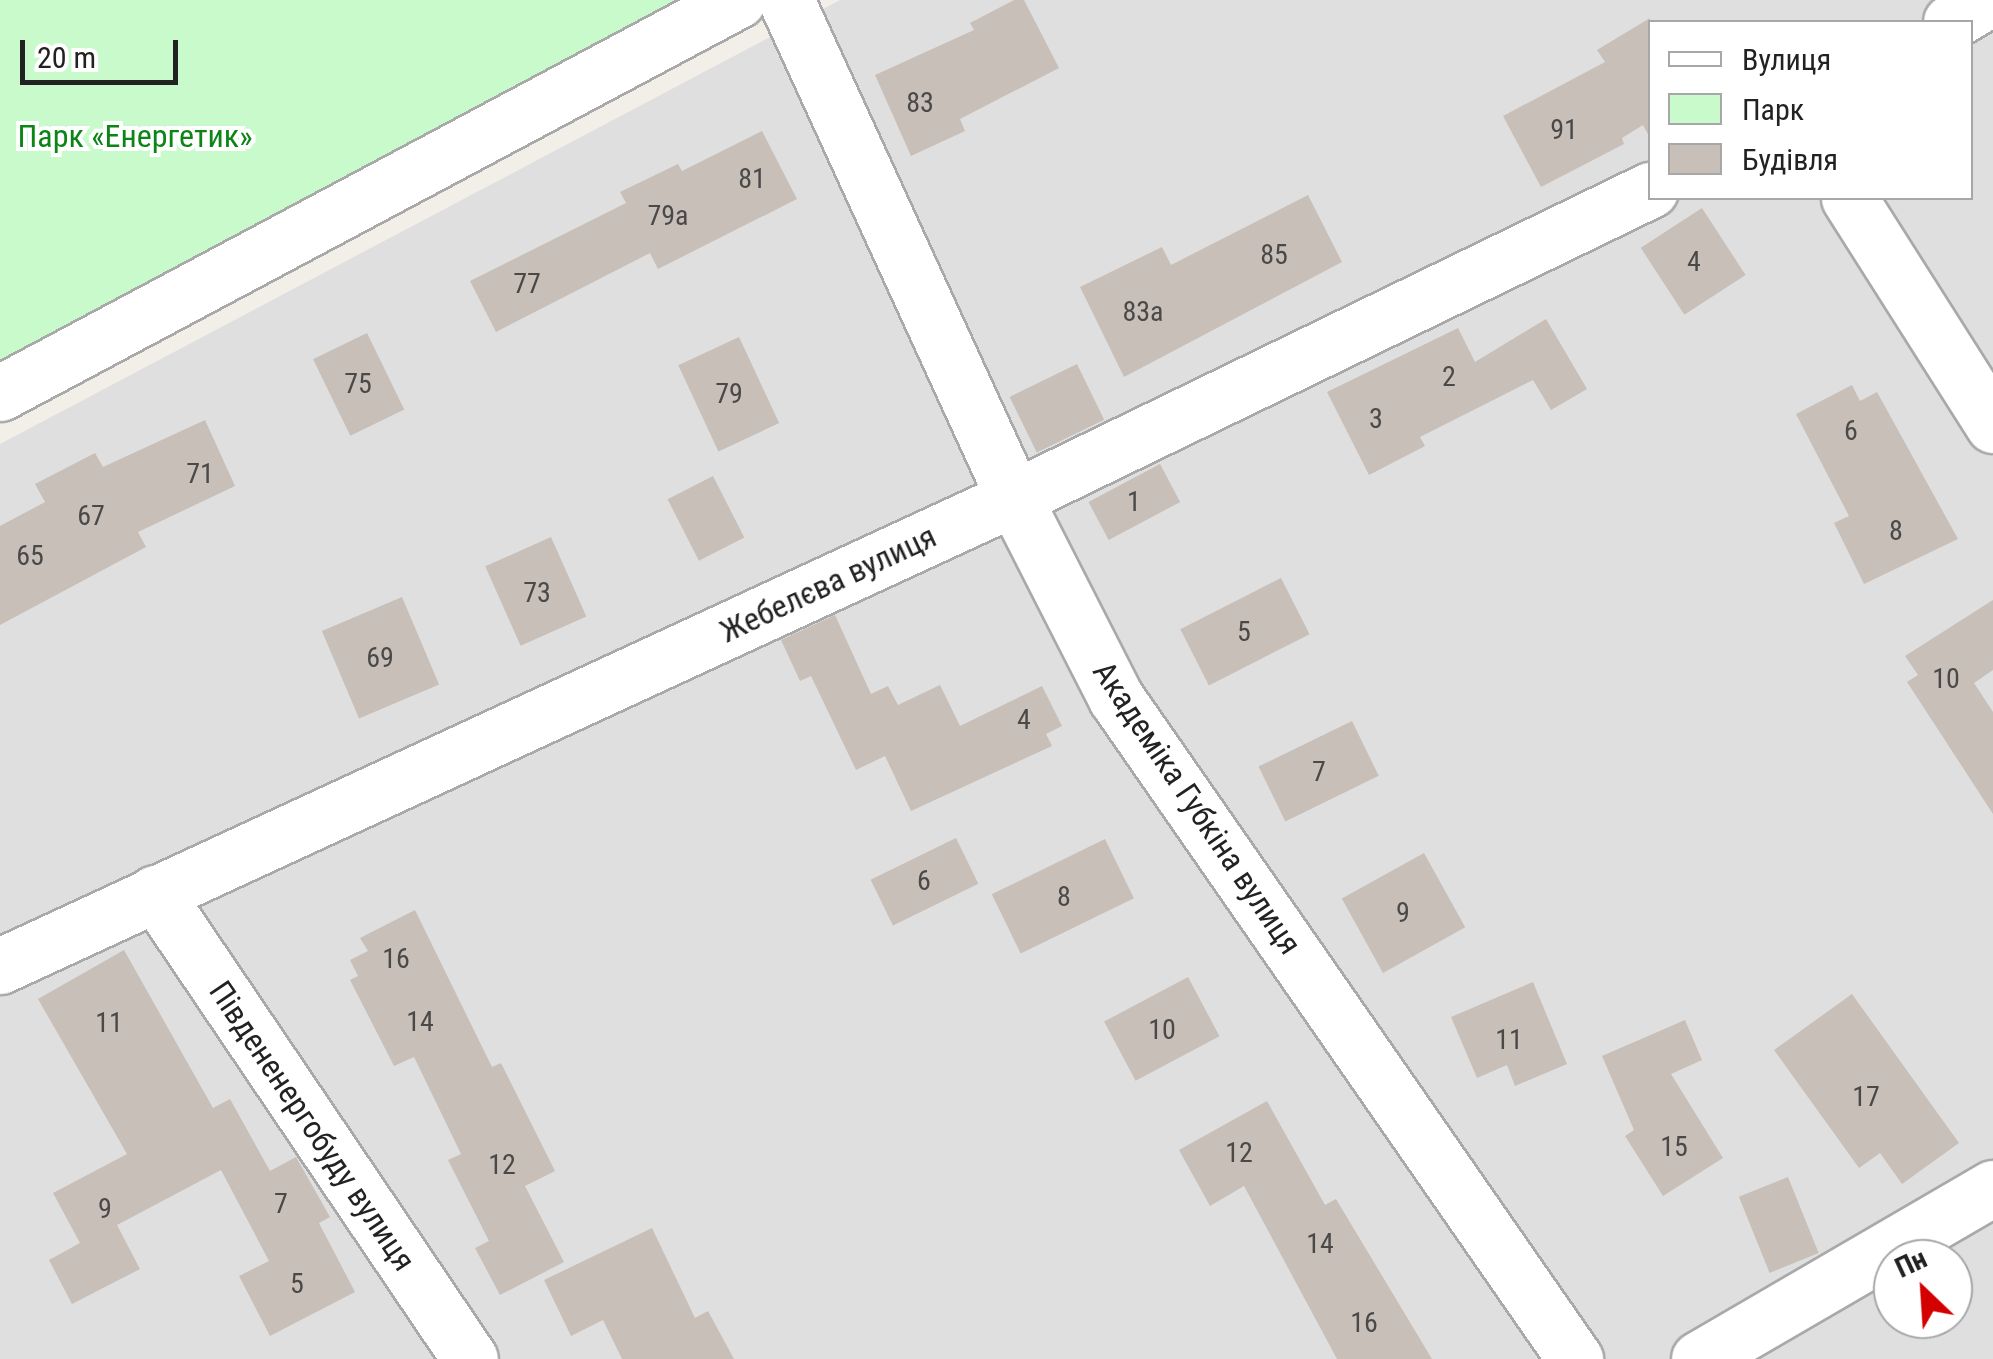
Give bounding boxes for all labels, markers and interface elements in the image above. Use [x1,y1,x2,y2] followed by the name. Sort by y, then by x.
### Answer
[25,20,182,82] scale bar
[1648,20,1973,200] legend
[37,40,96,75] text: 20 m
[1742,42,1831,77] text: Вулиця
[906,86,934,120] house number: 83
[1742,92,1804,127] text: Парк
[1550,113,1578,147] house number: 91
[17,117,253,155] park label: Парк «Енергетик»
[1742,142,1838,177] text: Будівля
[738,162,766,196] house number: 81
[647,199,689,233] house number: 79а
[1260,238,1288,272] house number: 85
[1687,245,1701,279] house number: 4
[513,267,541,301] house number: 77
[1122,295,1164,329] house number: 83а
[1442,360,1456,394] house number: 2
[344,367,372,401] house number: 75
[715,377,743,411] house number: 79
[1369,402,1383,436] house number: 3
[1844,414,1858,448] house number: 6
[186,457,214,491] house number: 71
[1127,485,1141,519] house number: 1
[77,499,105,533] house number: 67
[1889,514,1903,548] house number: 8
[714,517,942,651] street label: Жебелєва вулиця
[16,539,44,573] house number: 65
[523,576,551,610] house number: 73
[1237,615,1251,649] house number: 5
[366,641,394,675] house number: 69
[1085,654,1309,962] street label: Академіка Губкіна вулиця
[1932,662,1960,696] house number: 10
[1017,703,1031,737] house number: 4
[1312,755,1326,789] house number: 7
[917,864,931,898] house number: 6
[1057,880,1071,914] house number: 8
[1396,896,1410,930] house number: 9
[382,942,410,976] house number: 16
[201,974,423,1278] street label: Південенергобуду вулиця
[406,1005,434,1039] house number: 14
[95,1006,123,1040] house number: 11
[1148,1013,1176,1047] house number: 10
[1495,1023,1523,1057] house number: 11
[1852,1080,1880,1114] house number: 17
[1660,1130,1688,1164] house number: 15
[1225,1136,1253,1170] house number: 12
[488,1148,516,1182] house number: 12
[274,1187,288,1221] house number: 7
[98,1192,112,1226] house number: 9
[1306,1227,1334,1261] house number: 14
[1873,1239,1973,1339] north arrow
[1890,1242,1932,1285] text: Пн
[290,1267,304,1301] house number: 5
[1350,1306,1378,1340] house number: 16

